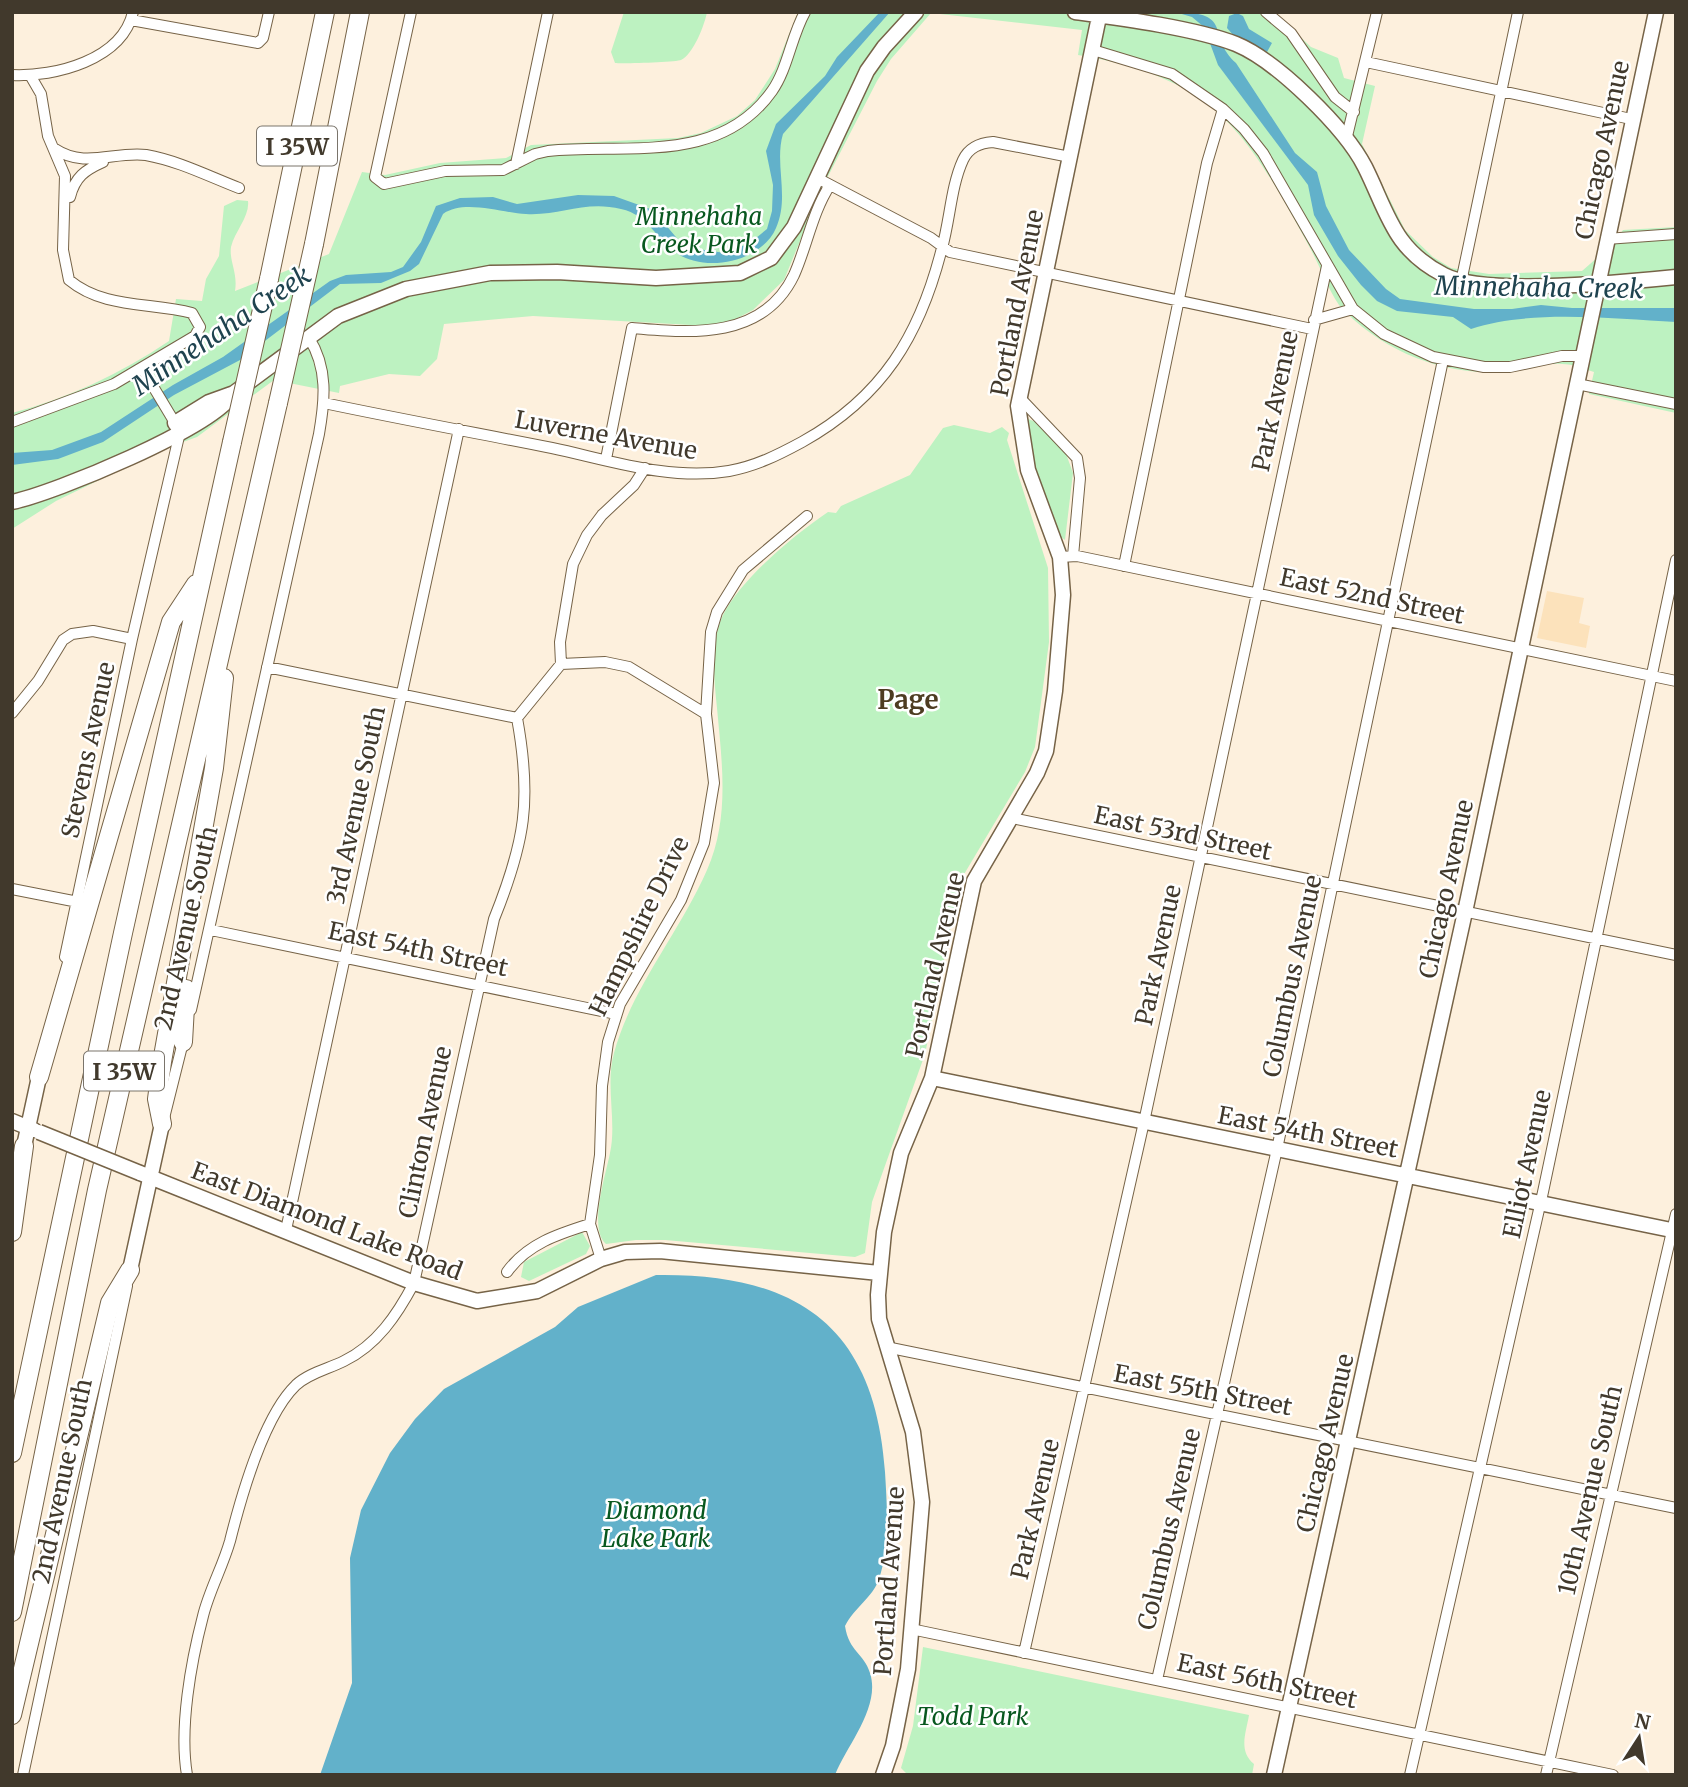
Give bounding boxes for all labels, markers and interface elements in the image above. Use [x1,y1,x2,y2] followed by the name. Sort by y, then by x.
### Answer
[1568,58,1636,242] street label: Chicago Avenue
[257,127,337,166] road number: I 35W
[635,201,762,260] park label: Minnehaha Creek Park
[984,207,1050,399] street label: Portland Avenue
[124,258,317,403] water label: Minnehaha Creek
[1433,269,1644,305] water label: Minnehaha Creek
[1245,328,1305,474] street label: Park Avenue
[512,404,700,466] street label: Luverne Avenue
[1277,561,1468,631] street label: East 52nd Street
[54,659,122,841] street label: Stevens Avenue
[877,683,939,716] district label: Page
[320,703,392,907] street label: 3rd Avenue South
[1412,797,1480,981] street label: Chicago Avenue
[1091,799,1275,867] street label: East 53rd Street
[147,823,225,1033] street label: 2nd Avenue South
[582,831,696,1021] street label: Hampshire Drive
[899,869,971,1061] street label: Portland Avenue
[1255,872,1329,1080] street label: Columbus Avenue
[1128,882,1188,1028] street label: Park Avenue
[325,915,511,983] street label: East 54th Street
[392,1043,458,1221] street label: Clinton Avenue
[84,1052,164,1090] road number: I 35W
[1496,1087,1558,1241] street label: Elliot Avenue
[1215,1099,1402,1165] street label: East 54th Street
[187,1155,467,1287] street label: East Diamond Lake Road
[1289,1351,1361,1535] street label: Chicago Avenue
[1111,1357,1296,1423] street label: East 55th Street
[25,1376,99,1586] street label: 2nd Avenue South
[1551,1382,1629,1598] street label: 10th Avenue South
[1131,1425,1207,1633] street label: Columbus Avenue
[1004,1436,1066,1582] street label: Park Avenue
[867,1485,911,1677] street label: Portland Avenue
[602,1495,710,1554] park label: Diamond Lake Park
[1174,1647,1360,1715] street label: East 56th Street
[917,1701,1029,1732] park label: Todd Park
[1604,1703,1674,1773] north arrow
[1633,1708,1652,1735] text: N

